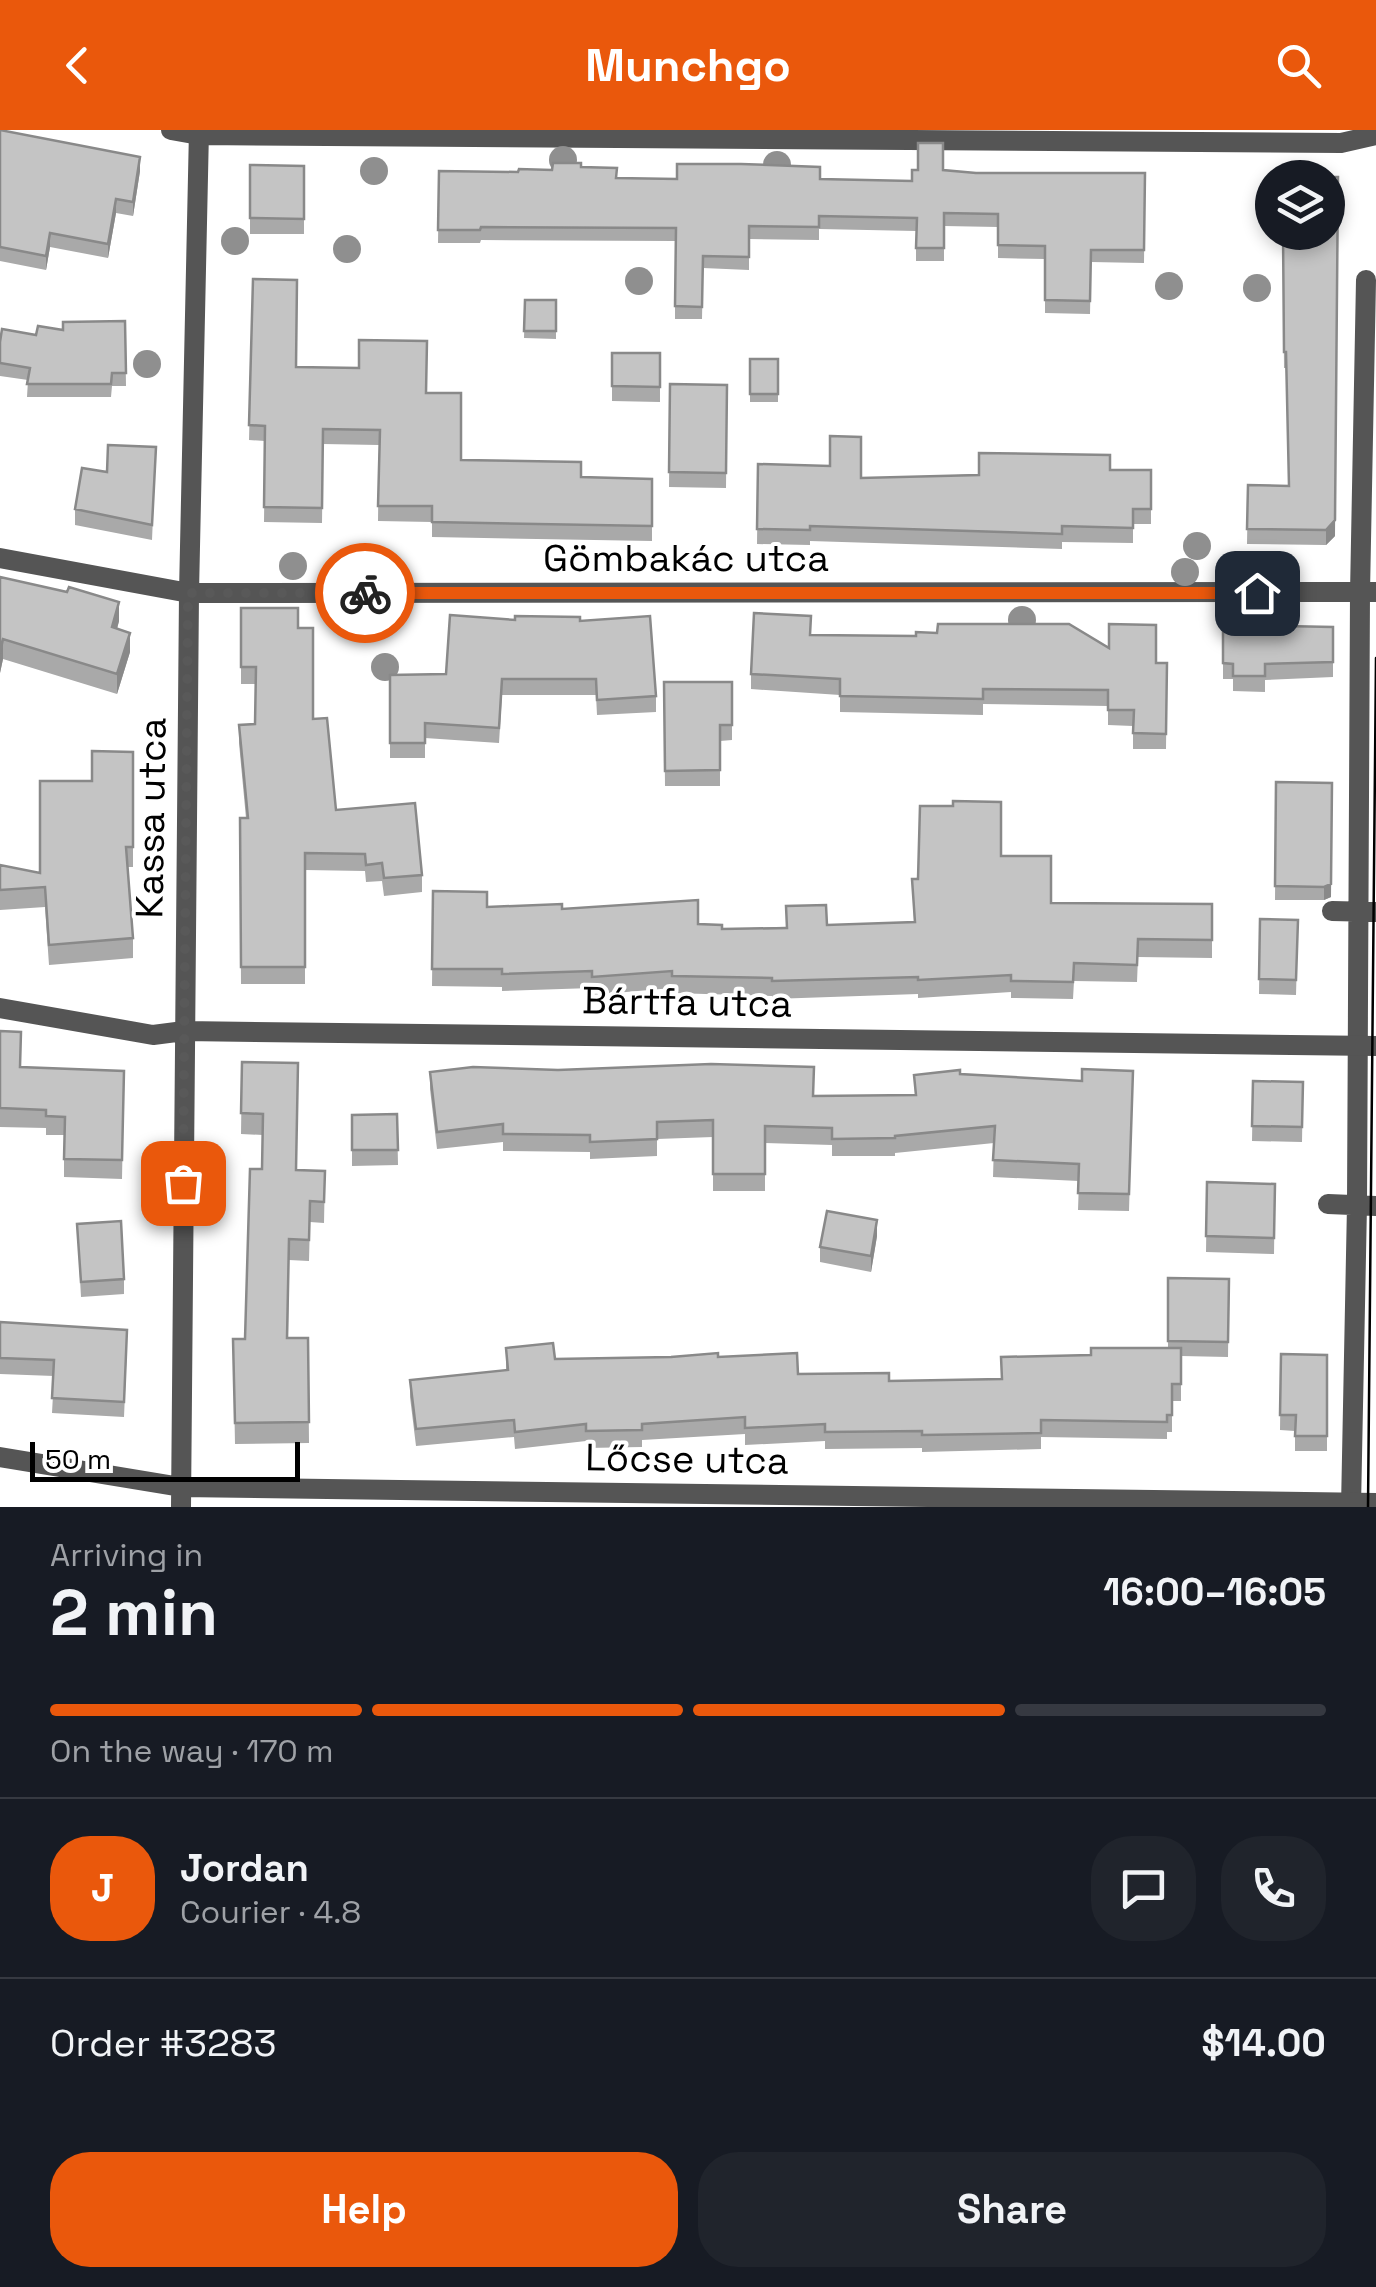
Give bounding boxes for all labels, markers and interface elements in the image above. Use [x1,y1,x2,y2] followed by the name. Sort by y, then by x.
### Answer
[585,37,791,94] text: Munchgo
[50,38,105,93] icon: back
[1271,38,1326,93] icon: search
[1255,160,1345,250] map controls
[1255,160,1345,250] button: layers
[543,534,829,582] street label: Gömbakác utca
[315,543,415,643] courier
[1215,551,1300,636] pin
[338,566,393,621] icon: bike
[1230,566,1285,621] icon: home
[125,717,177,919] street label: Kassa utca
[581,976,793,1028] street label: Bártfa utca
[141,1141,226,1226] pin
[156,1156,211,1211] icon: bag
[585,1433,789,1485] street label: Lőcse utca
[30,1437,300,1482] scale bar
[45,1441,111,1477] text: 50 m
[50,1535,203,1575] text: Arriving in
[1103,1568,1326,1616] text: 16:00–16:05
[50,1571,218,1654] text: 2 min
[50,1731,334,1771] text: On the way · 170 m
[1091,1836,1196,1941] button: chat
[1221,1836,1326,1941] button: phone
[180,1844,309,1892] text: Jordan
[91,1864,114,1912] text: J
[180,1892,361,1932] text: Courier · 4.8
[50,2019,276,2067] text: Order #3283
[1202,2019,1326,2067] text: $14.00
[50,2152,678,2267] button: Help
[698,2152,1326,2267] button: Share

